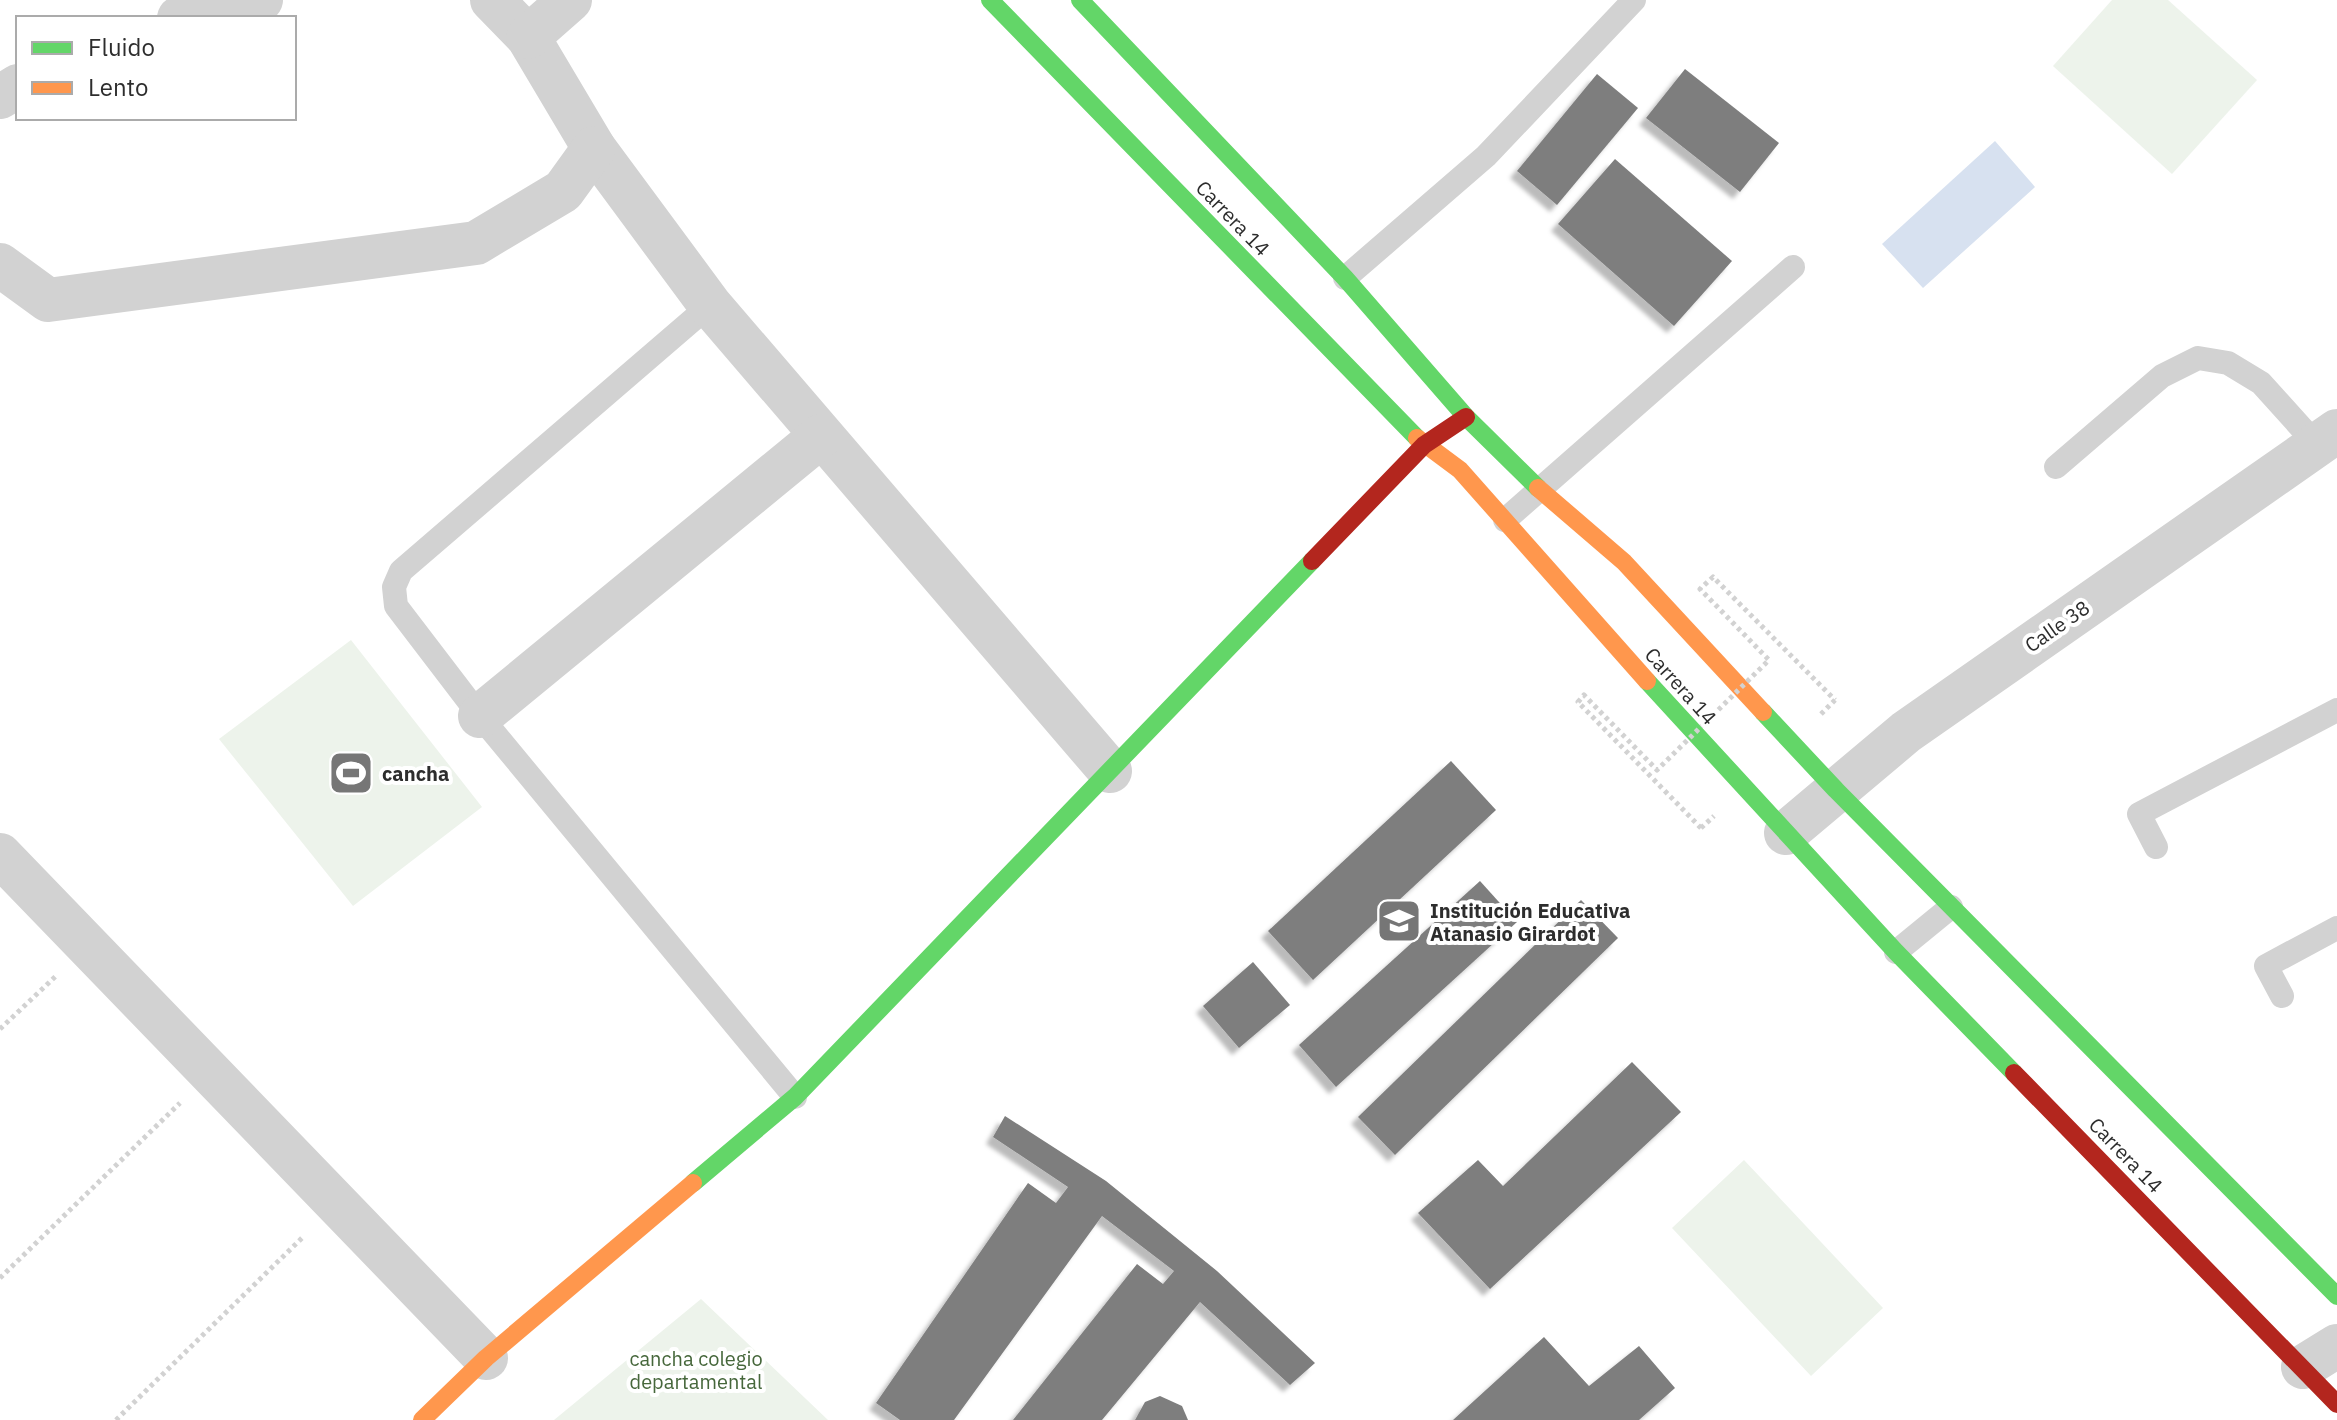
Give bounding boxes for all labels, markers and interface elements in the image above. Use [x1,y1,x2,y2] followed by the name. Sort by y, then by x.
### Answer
[16,16,296,120] legend
[88,31,155,63] text: Fluido
[88,71,148,103] text: Lento
[1190,174,1276,262] street label: Carrera 14
[2019,594,2095,658] street label: Calle 38
[1639,642,1723,730] street label: Carrera 14
[327,749,375,797] sports icon: cancha
[382,760,449,787] place label: cancha
[1375,897,1423,945] school or university icon: Institución Educativa Atanasio Girardot
[1430,897,1630,947] place label: Institución Educativa Atanasio Girardot
[2083,1111,2169,1199] street label: Carrera 14
[629,1345,763,1395] park label: cancha colegio departamental

